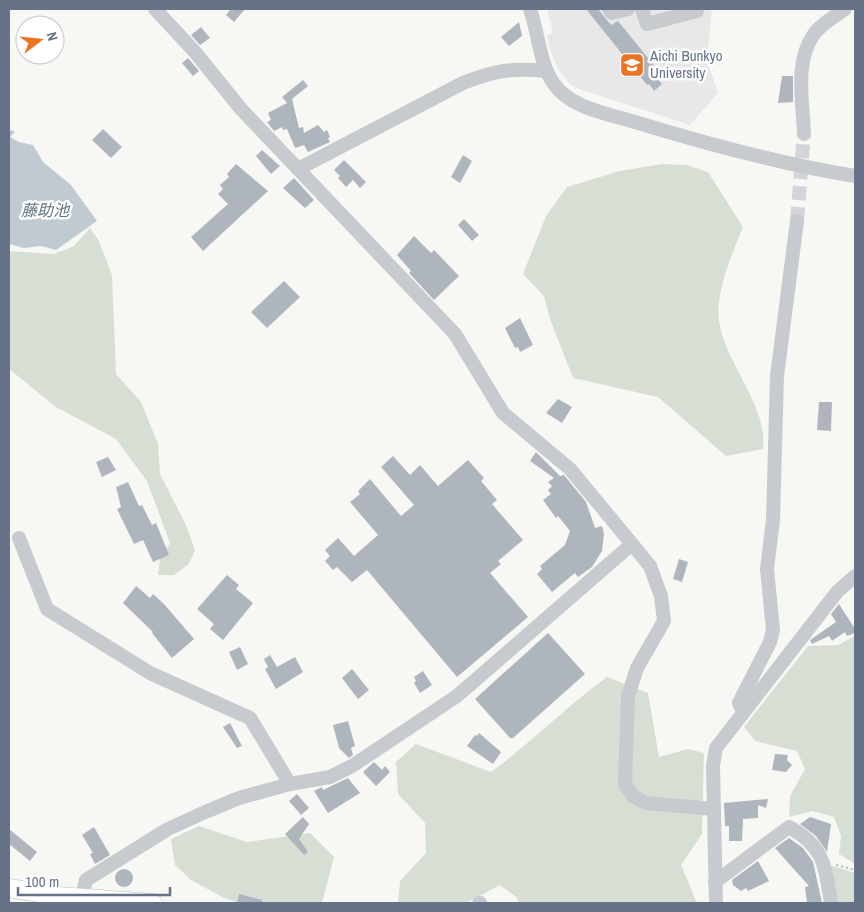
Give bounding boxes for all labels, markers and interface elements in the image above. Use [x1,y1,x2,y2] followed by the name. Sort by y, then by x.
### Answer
[15,15,65,65] north arrow
[43,30,62,43] text: N
[649,45,723,83] place label: Aichi Bunkyo University
[619,52,645,78] school or university icon: Aichi Bunkyo University
[21,199,71,221] water label: 藤助池
[18,864,170,896] scale bar
[25,871,59,892] text: 100 m

